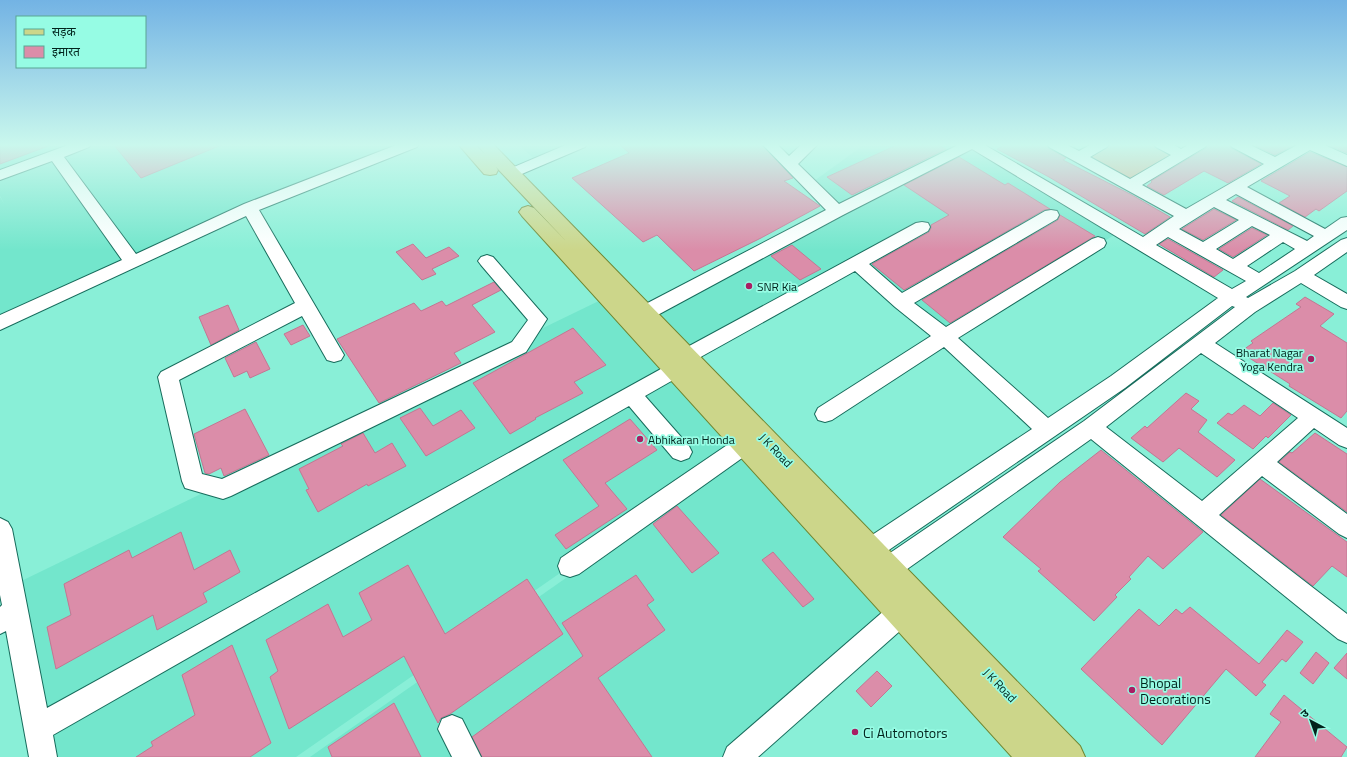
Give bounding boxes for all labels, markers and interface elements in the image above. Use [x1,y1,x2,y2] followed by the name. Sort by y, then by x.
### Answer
[16,16,146,68] legend
[52,22,77,41] text: सड़क
[52,42,81,61] text: इमारत
[757,277,797,296] place label: SNR Kia
[744,281,754,291] marker: SNR Kia
[1236,343,1303,376] place label: Bharat Nagar Yoga Kendra
[1306,354,1316,364] marker: Bharat Nagar Yoga Kendra
[755,428,797,472] street label: J K Road
[648,430,735,449] place label: Abhikaran Honda
[635,434,645,444] marker: Abhikaran Honda
[979,663,1021,707] street label: J K Road
[1140,672,1211,709] place label: Bhopal Decorations
[1127,685,1137,695] marker: Bhopal Decorations
[1291,701,1331,741] north arrow
[1297,705,1313,722] text: उ
[863,722,948,743] place label: Ci Automotors
[850,727,860,737] marker: Ci Automotors

